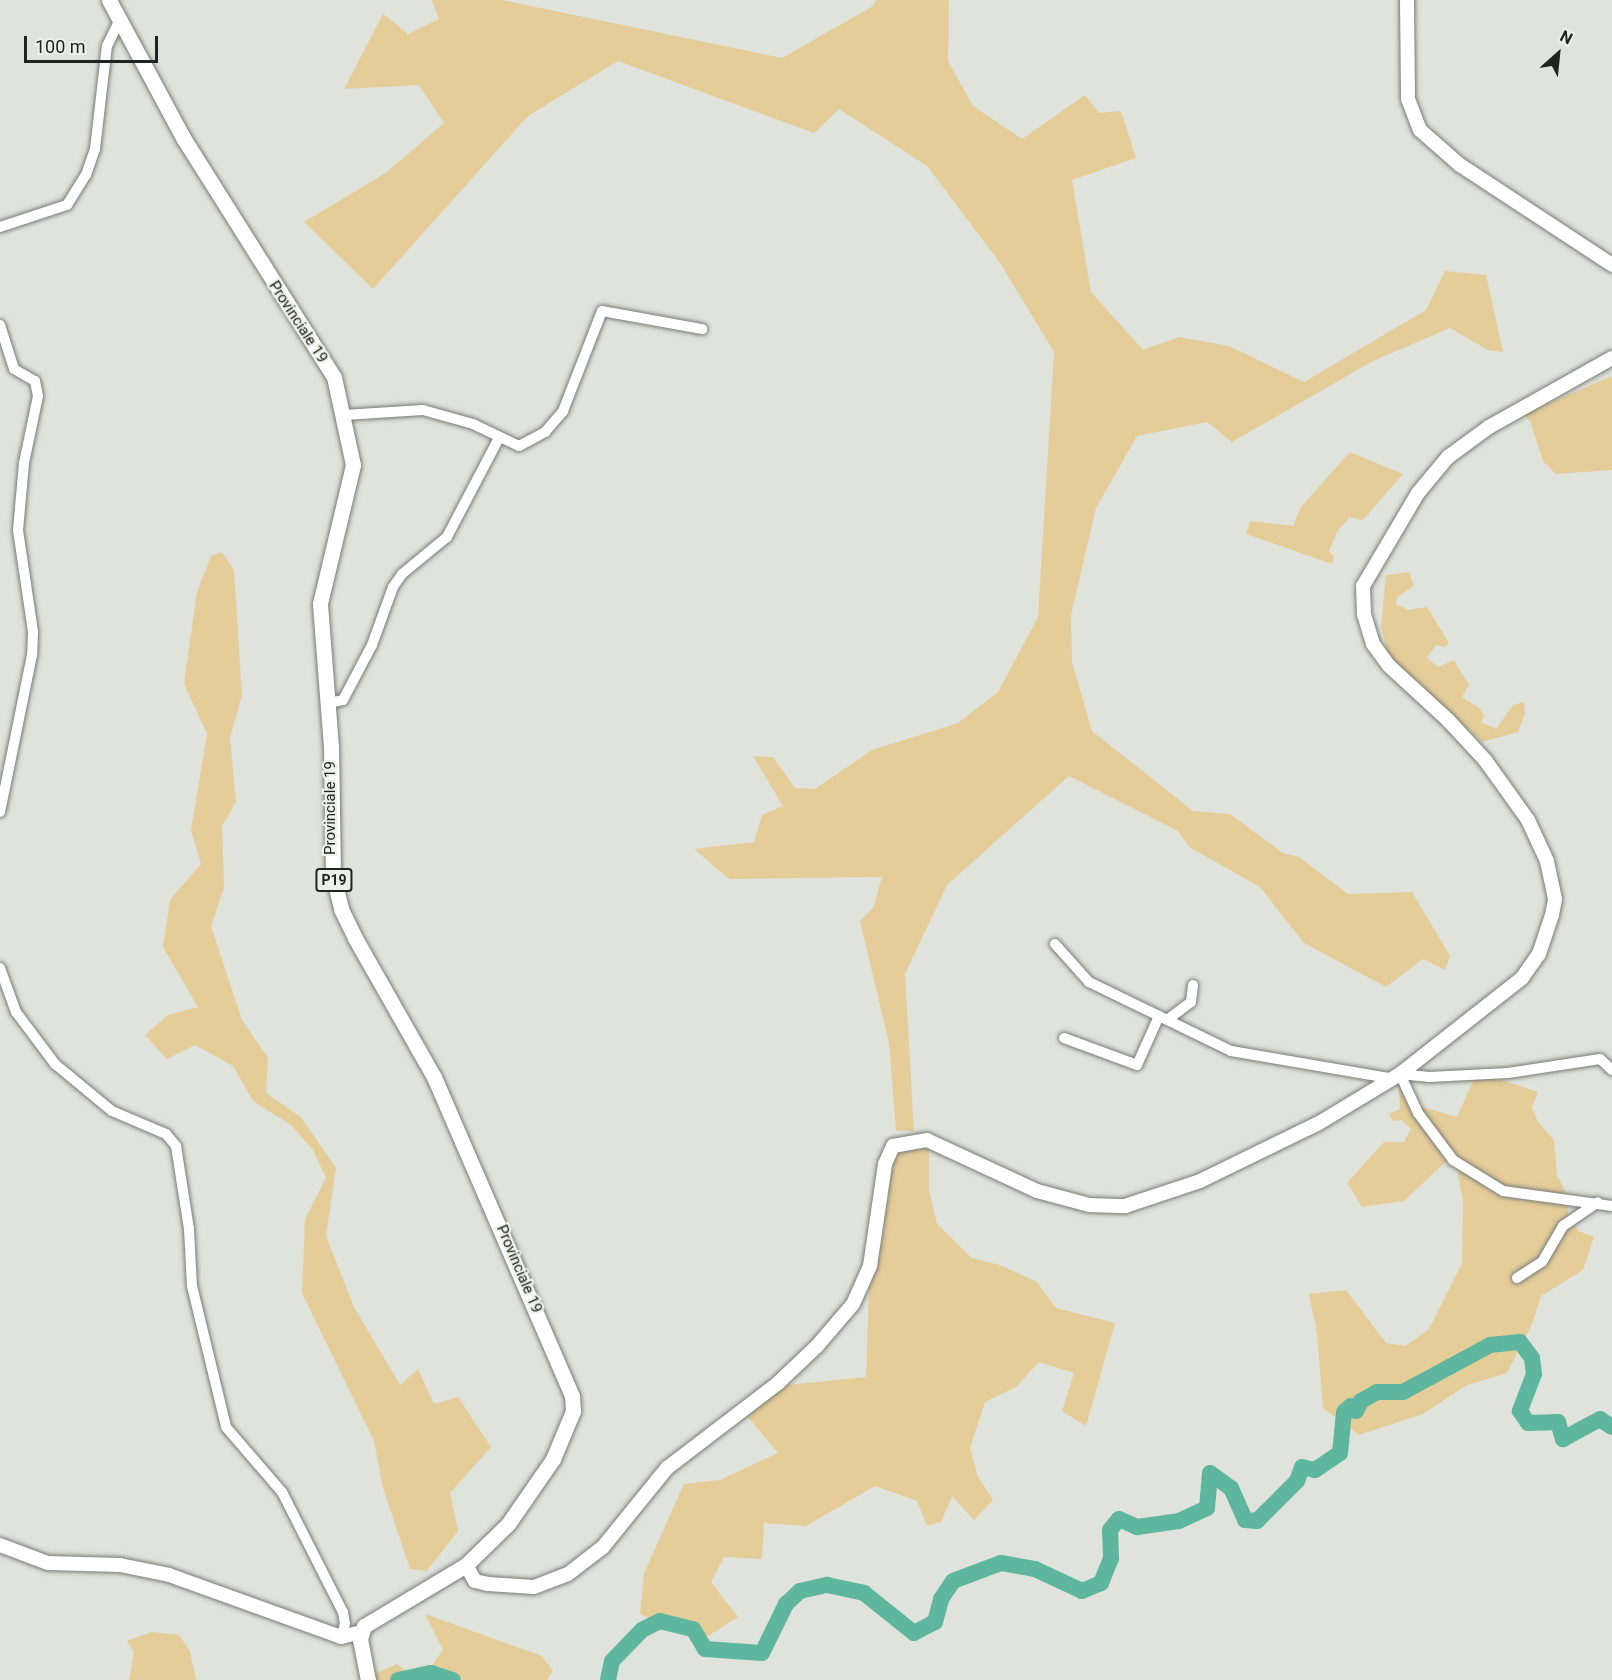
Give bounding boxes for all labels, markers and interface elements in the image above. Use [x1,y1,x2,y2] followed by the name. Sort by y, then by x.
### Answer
[27,24,160,62] scale bar
[1528,24,1588,84] north arrow
[1557,26,1576,49] text: N
[35,36,86,57] text: 100 m
[265,278,331,366] street label: Provinciale 19
[322,761,340,855] street label: Provinciale 19
[314,869,354,891] road number: P19
[492,1222,546,1316] street label: Provinciale 19

